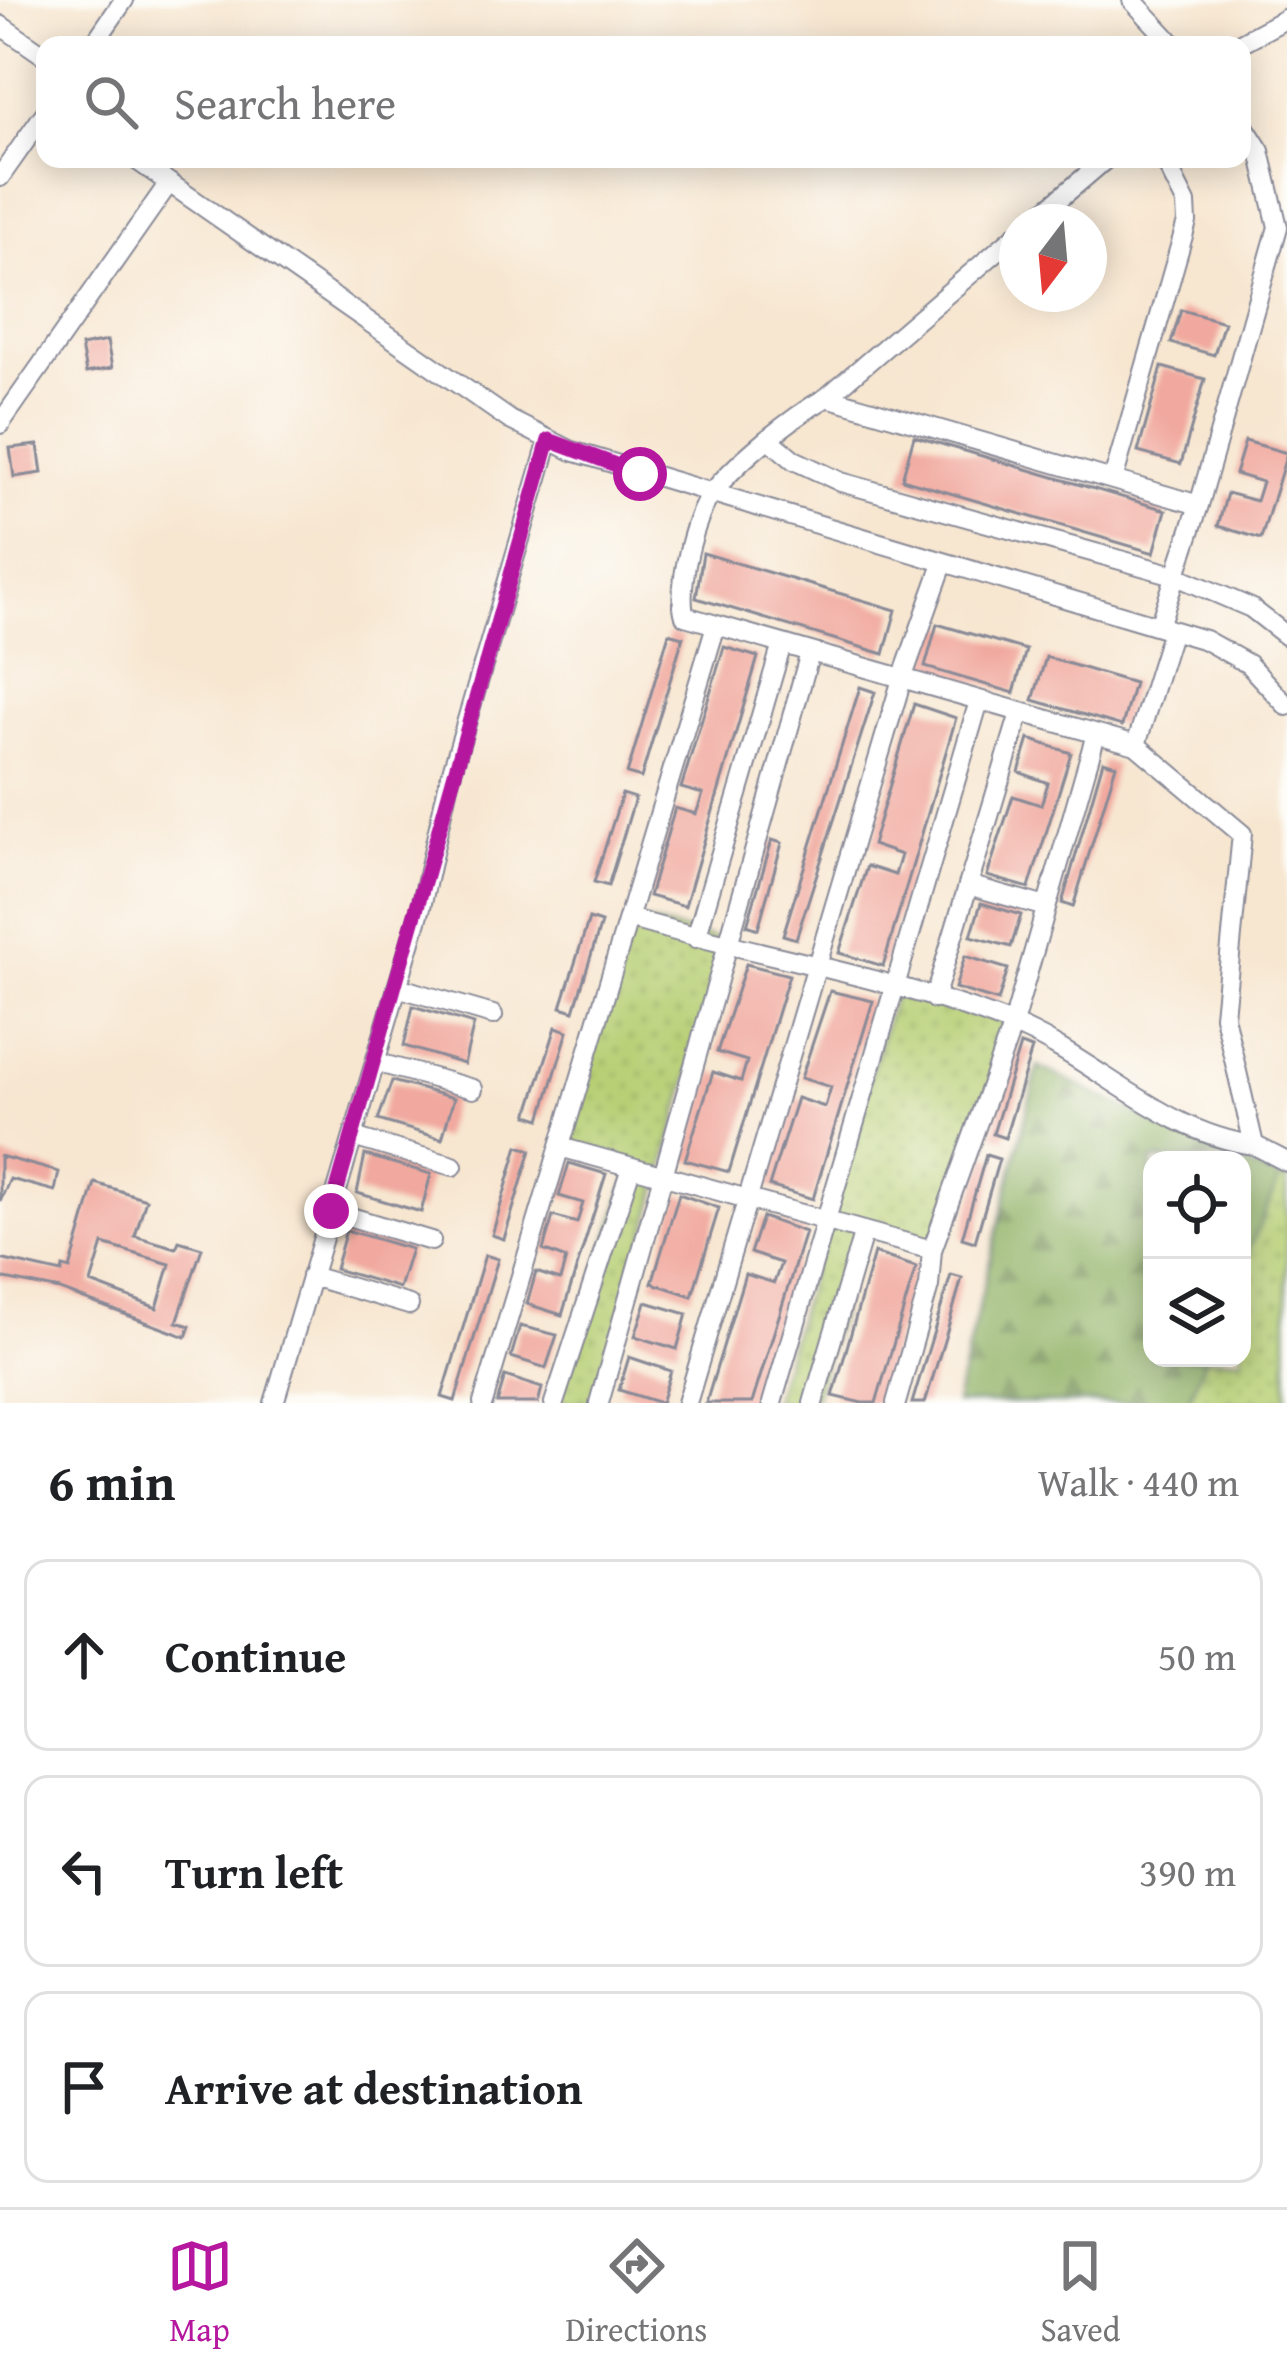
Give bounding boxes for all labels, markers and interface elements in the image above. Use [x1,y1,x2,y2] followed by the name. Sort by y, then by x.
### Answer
[36,36,1251,168] search box
[78,69,144,135] icon: search
[174,70,396,135] text: Search here
[999,204,1107,312] north arrow
[613,447,667,501] route start
[1143,1151,1251,1367] map controls
[1143,1151,1251,1259] button: locate
[304,1184,358,1238] route end
[1143,1259,1251,1367] button: layers
[48,1444,175,1519] text: 6 min
[1038,1453,1239,1510] text: Walk · 440 m
[51,1622,117,1688] icon: ahead
[165,1623,346,1688] text: Continue
[1158,1627,1236,1684] text: 50 m
[51,1838,117,1904] icon: left
[165,1839,343,1904] text: Turn left
[1139,1843,1236,1900] text: 390 m
[51,2054,117,2120] icon: arrive
[165,2055,583,2120] text: Arrive at destination
[167,2233,233,2353] tab: Map
[566,2233,707,2353] tab: Directions
[1041,2233,1120,2353] tab: Saved

